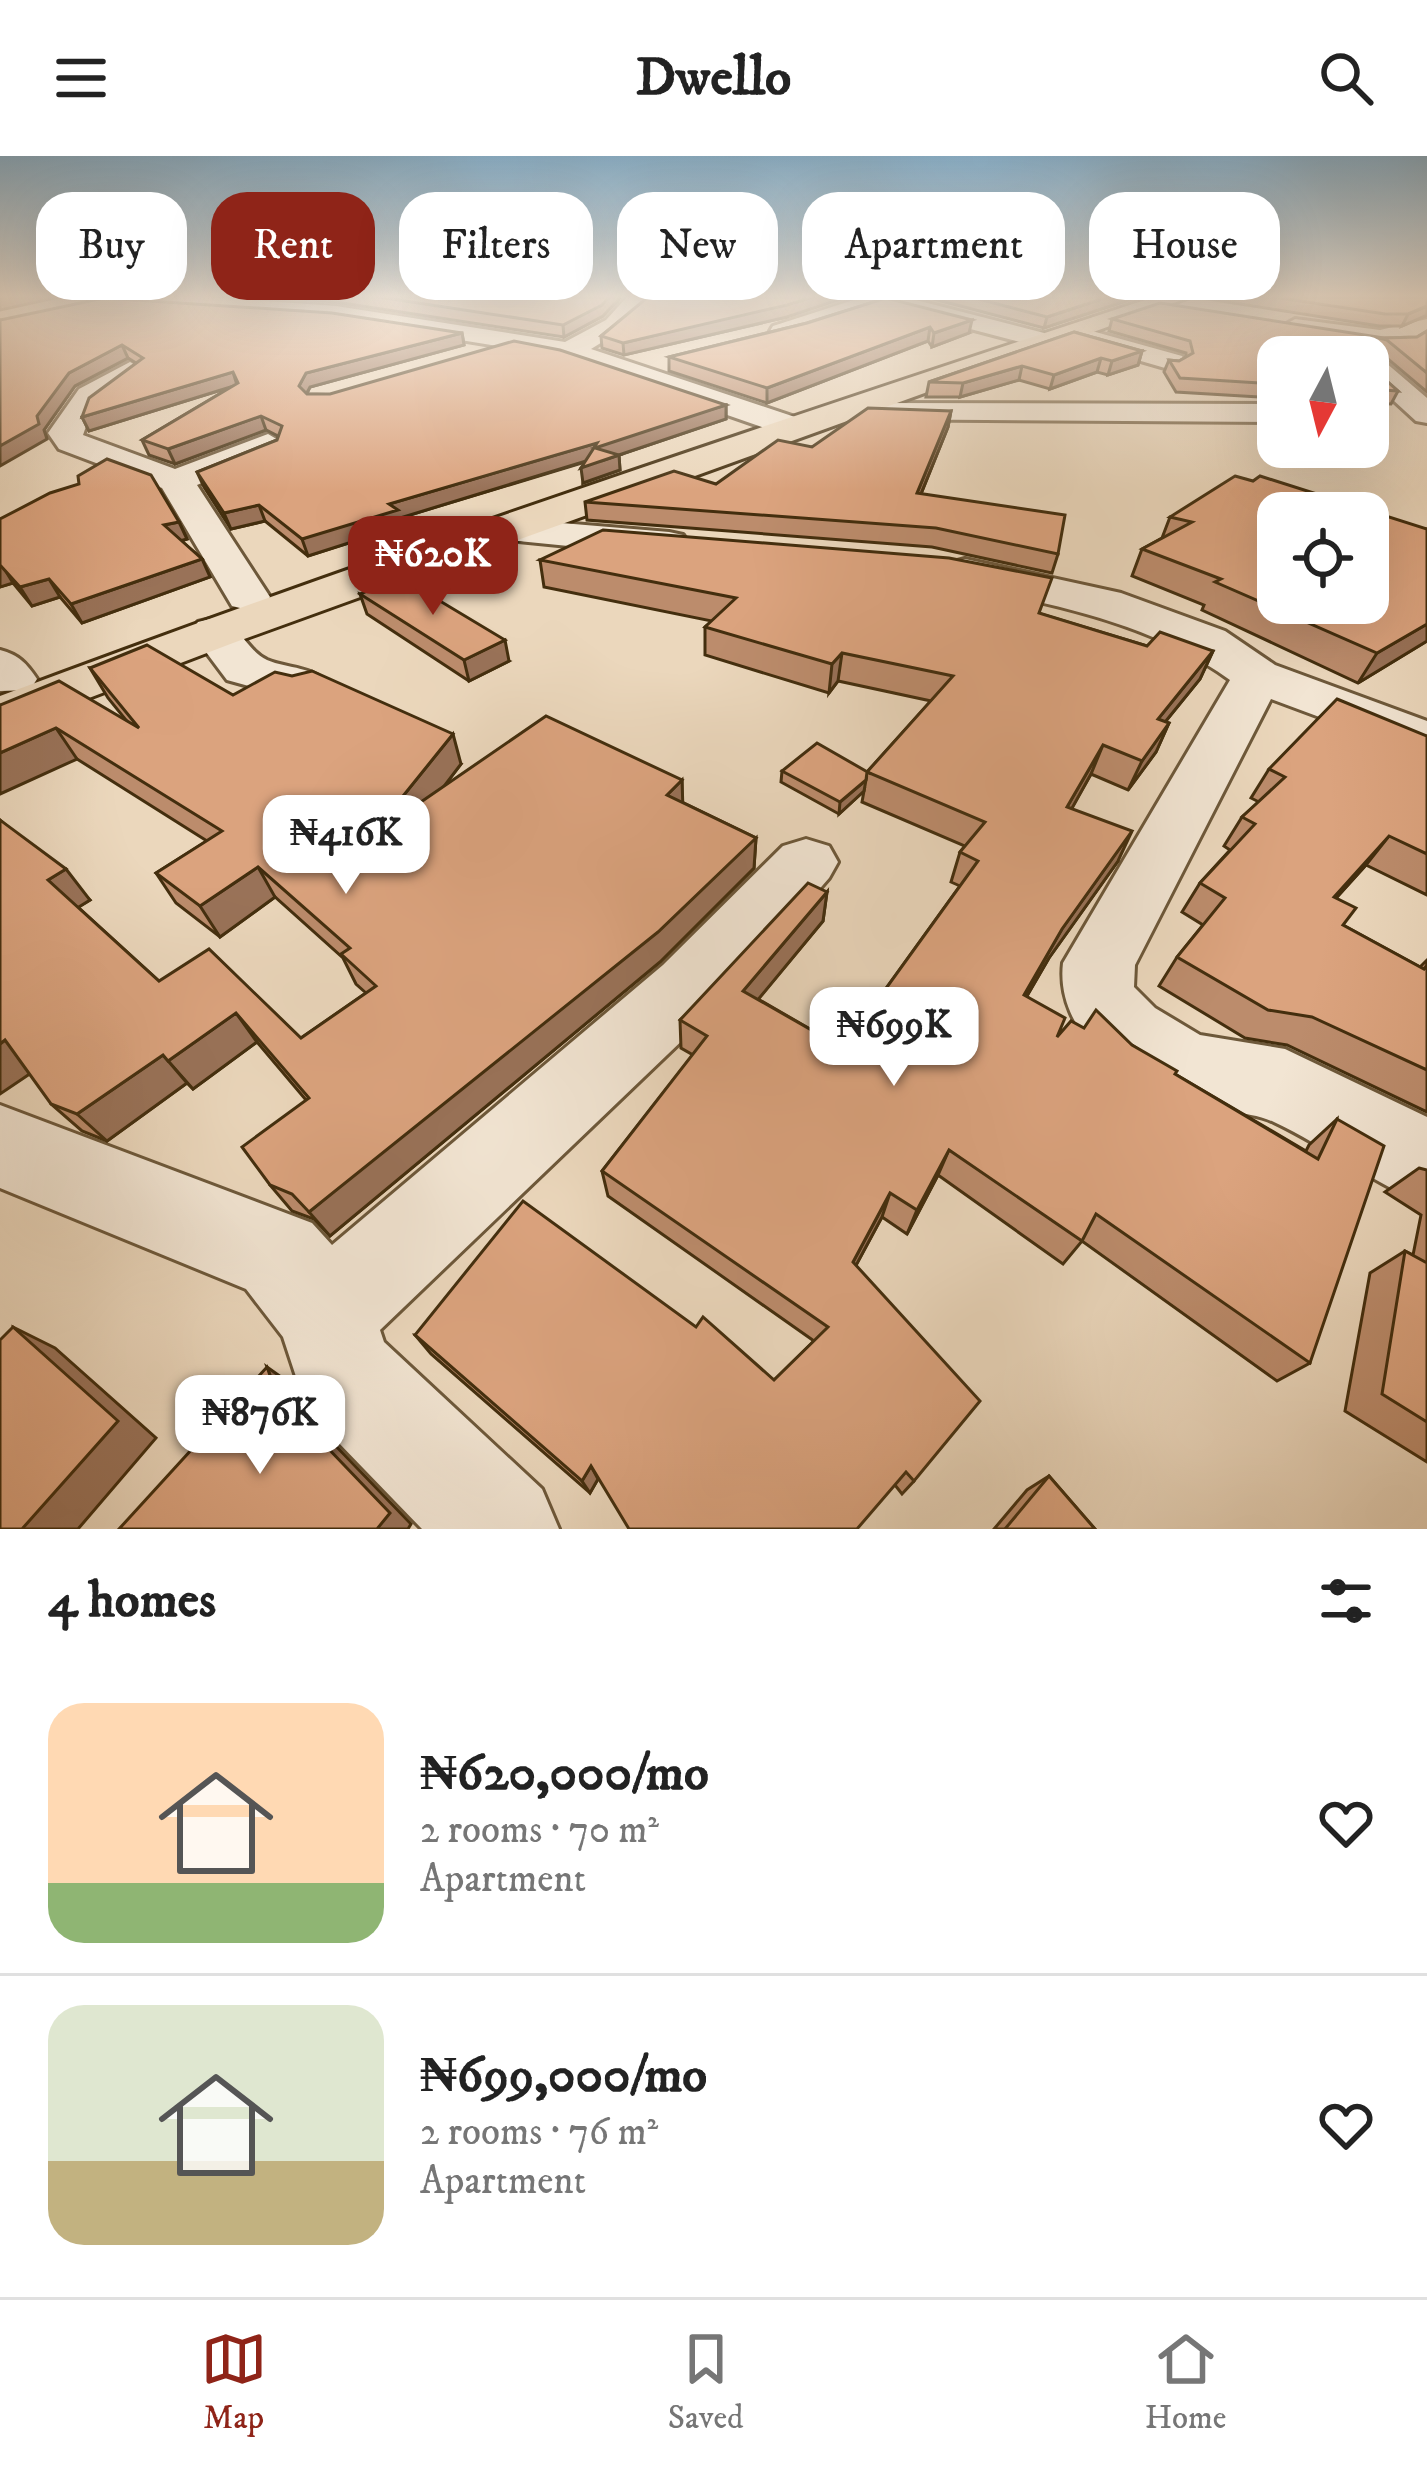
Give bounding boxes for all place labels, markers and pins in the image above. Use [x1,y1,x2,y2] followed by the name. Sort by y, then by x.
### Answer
[349,516,517,618] pin: ₦620K
[262,795,430,897] pin: ₦416K
[810,987,978,1089] pin: ₦699K
[176,1375,344,1477] pin: ₦876K

